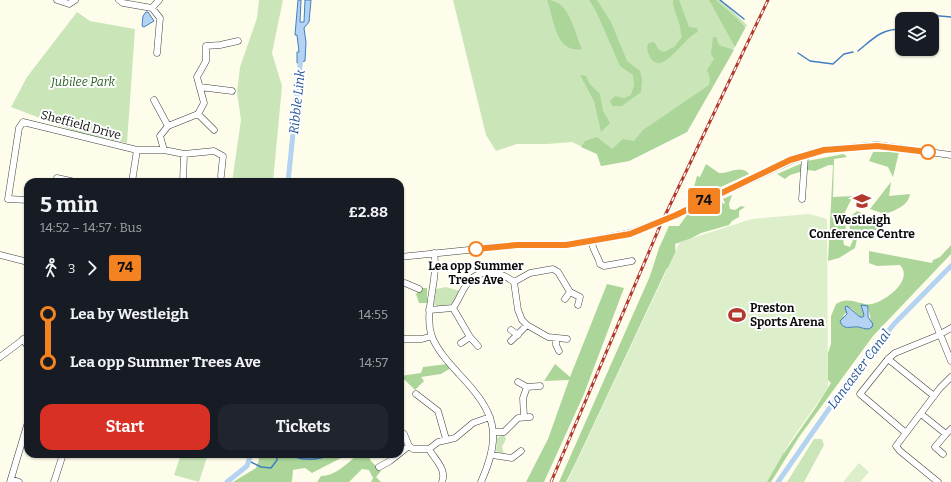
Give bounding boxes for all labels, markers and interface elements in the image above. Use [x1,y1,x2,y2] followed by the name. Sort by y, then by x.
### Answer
[895,12,939,56] map controls
[895,12,939,56] button: layers
[286,68,308,135] water label: Ribble Link
[50,75,116,89] park label: Jubilee Park
[39,108,123,142] street label: Sheffield Drive
[920,144,936,160] unlabelled marker
[686,188,722,214] line badge: 74
[40,191,98,218] text: 5 min
[852,191,872,211] school or university icon: Westleigh Conference Centre
[696,192,712,209] text: 74
[348,203,388,221] text: £2.88
[809,213,915,241] place label: Westleigh Conference Centre
[40,220,142,235] text: 14:52 – 14:57 · Bus
[468,241,484,257] marker: Lea opp Summer Trees Ave
[40,257,62,279] icon: walk
[81,257,103,279] icon: forward
[117,259,133,276] text: 74
[428,259,524,287] place label: Lea opp Summer Trees Ave
[68,261,75,276] text: 3
[750,301,825,329] place label: Preston Sports Arena
[70,305,189,323] text: Lea by Westleigh
[727,305,747,325] sports icon: Preston Sports Arena
[359,307,388,322] text: 14:55
[824,326,894,411] water label: Lancaster Canal
[70,353,261,371] text: Lea opp Summer Trees Ave
[359,355,388,370] text: 14:57
[40,404,210,450] button: Start
[218,404,388,450] button: Tickets

